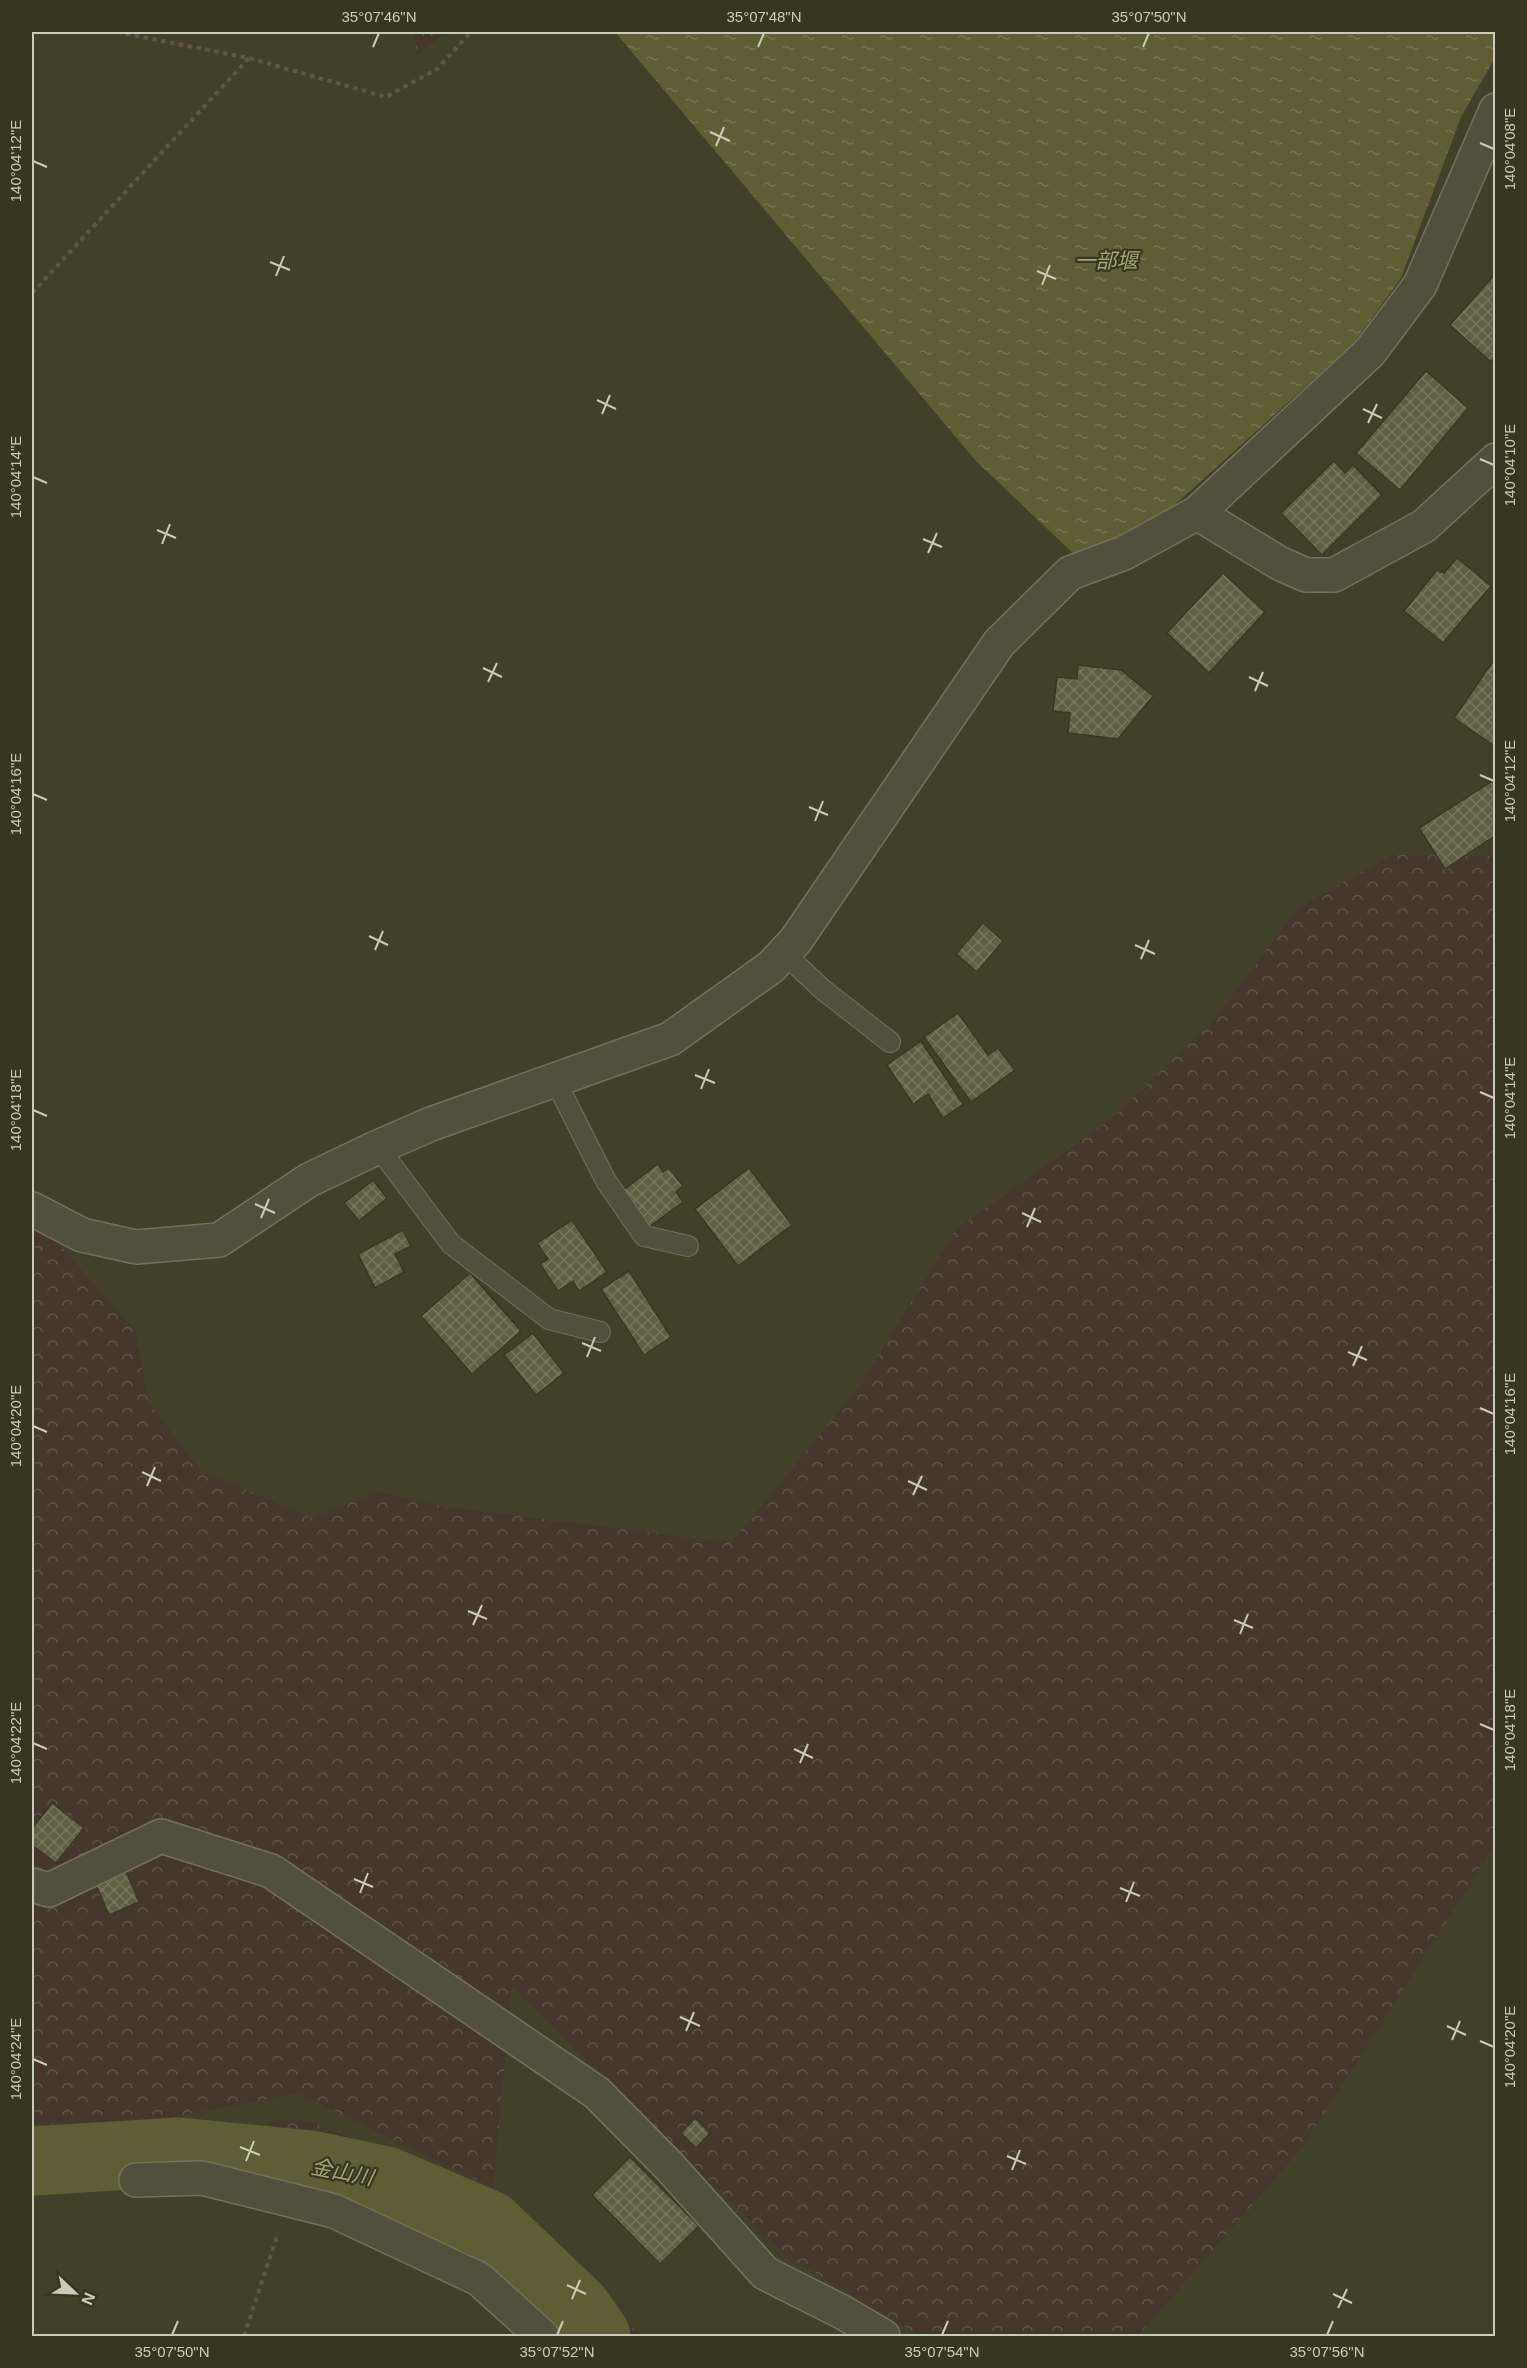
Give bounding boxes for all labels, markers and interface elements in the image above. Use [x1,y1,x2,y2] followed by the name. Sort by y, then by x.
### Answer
[341,8,417,25] text: 35°07'46"N
[726,8,802,25] text: 35°07'48"N
[1111,8,1187,25] text: 35°07'50"N
[1501,108,1518,190] text: 140°04'08"E
[7,120,24,202] text: 140°04'12"E
[1075,249,1141,272] water label: 一部堰
[1501,424,1518,506] text: 140°04'10"E
[7,436,24,518] text: 140°04'14"E
[1501,740,1518,822] text: 140°04'12"E
[7,753,24,835] text: 140°04'16"E
[1501,1057,1518,1139] text: 140°04'14"E
[7,1069,24,1151] text: 140°04'18"E
[1501,1373,1518,1455] text: 140°04'16"E
[7,1385,24,1467] text: 140°04'20"E
[1501,1689,1518,1771] text: 140°04'18"E
[7,1702,24,1784] text: 140°04'22"E
[1501,2006,1518,2088] text: 140°04'20"E
[7,2018,24,2100] text: 140°04'24"E
[309,2155,377,2190] water label: 金山川
[45,2263,105,2323] north arrow
[78,2290,98,2307] text: N
[134,2343,210,2360] text: 35°07'50"N
[519,2343,595,2360] text: 35°07'52"N
[904,2343,980,2360] text: 35°07'54"N
[1289,2343,1365,2360] text: 35°07'56"N

